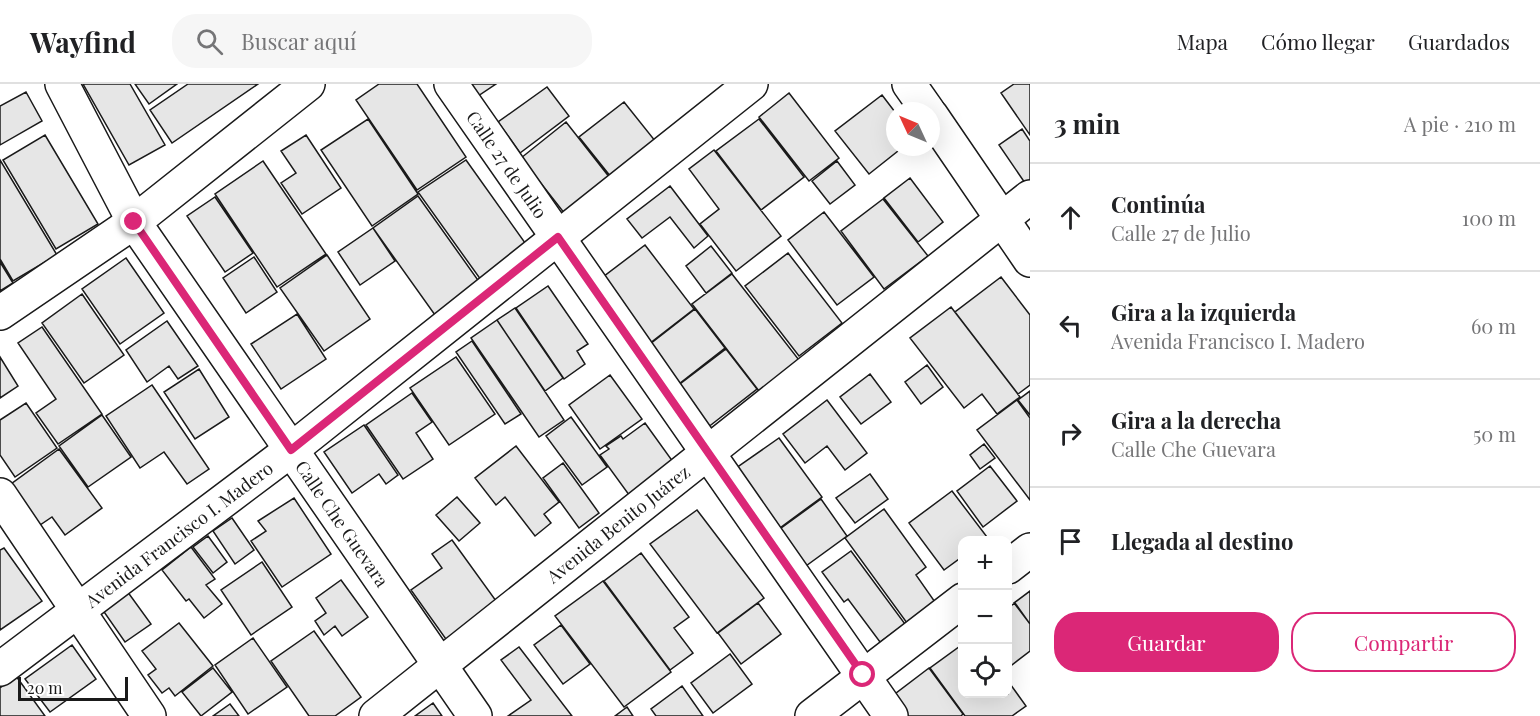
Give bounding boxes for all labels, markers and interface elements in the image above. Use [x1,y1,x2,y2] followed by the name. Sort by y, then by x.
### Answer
[172,14,592,68] search box
[30,23,136,60] text: Wayfind
[193,25,226,58] icon: search
[241,26,356,56] text: Buscar aquí
[1177,27,1228,55] text: Mapa
[1261,27,1375,55] text: Cómo llegar
[1408,27,1510,55] text: Guardados
[886,102,940,156] north arrow
[461,106,553,223] street label: Calle 27 de Julio
[1054,106,1120,141] text: 3 min
[1404,110,1516,137] text: A pie · 210 m
[1111,189,1205,219] text: Continúa
[1054,201,1087,234] icon: ahead
[1462,204,1516,231] text: 100 m
[120,208,146,234] route end
[1111,219,1251,246] text: Calle 27 de Julio
[1111,297,1296,327] text: Gira a la izquierda
[1054,309,1087,342] icon: left
[1471,312,1516,339] text: 60 m
[1111,327,1365,354] text: Avenida Francisco I. Madero
[1111,405,1281,435] text: Gira a la derecha
[1054,417,1087,450] icon: right
[1473,420,1516,447] text: 50 m
[1111,435,1276,462] text: Calle Che Guevara
[80,456,278,613] street label: Avenida Francisco I. Madero
[290,456,394,591] street label: Calle Che Guevara
[541,460,695,589] street label: Avenida Benito Juárez
[1054,525,1087,558] icon: arrive
[1111,526,1293,556] text: Llegada al destino
[958,536,1012,698] map controls
[958,536,1012,590] button: +
[958,590,1012,644] button: −
[1054,612,1279,672] button: Guardar
[1291,612,1516,672] button: Compartir
[958,644,1012,698] button: locate
[849,661,875,687] route start
[18,674,128,702] scale bar
[27,677,62,698] text: 20 m

